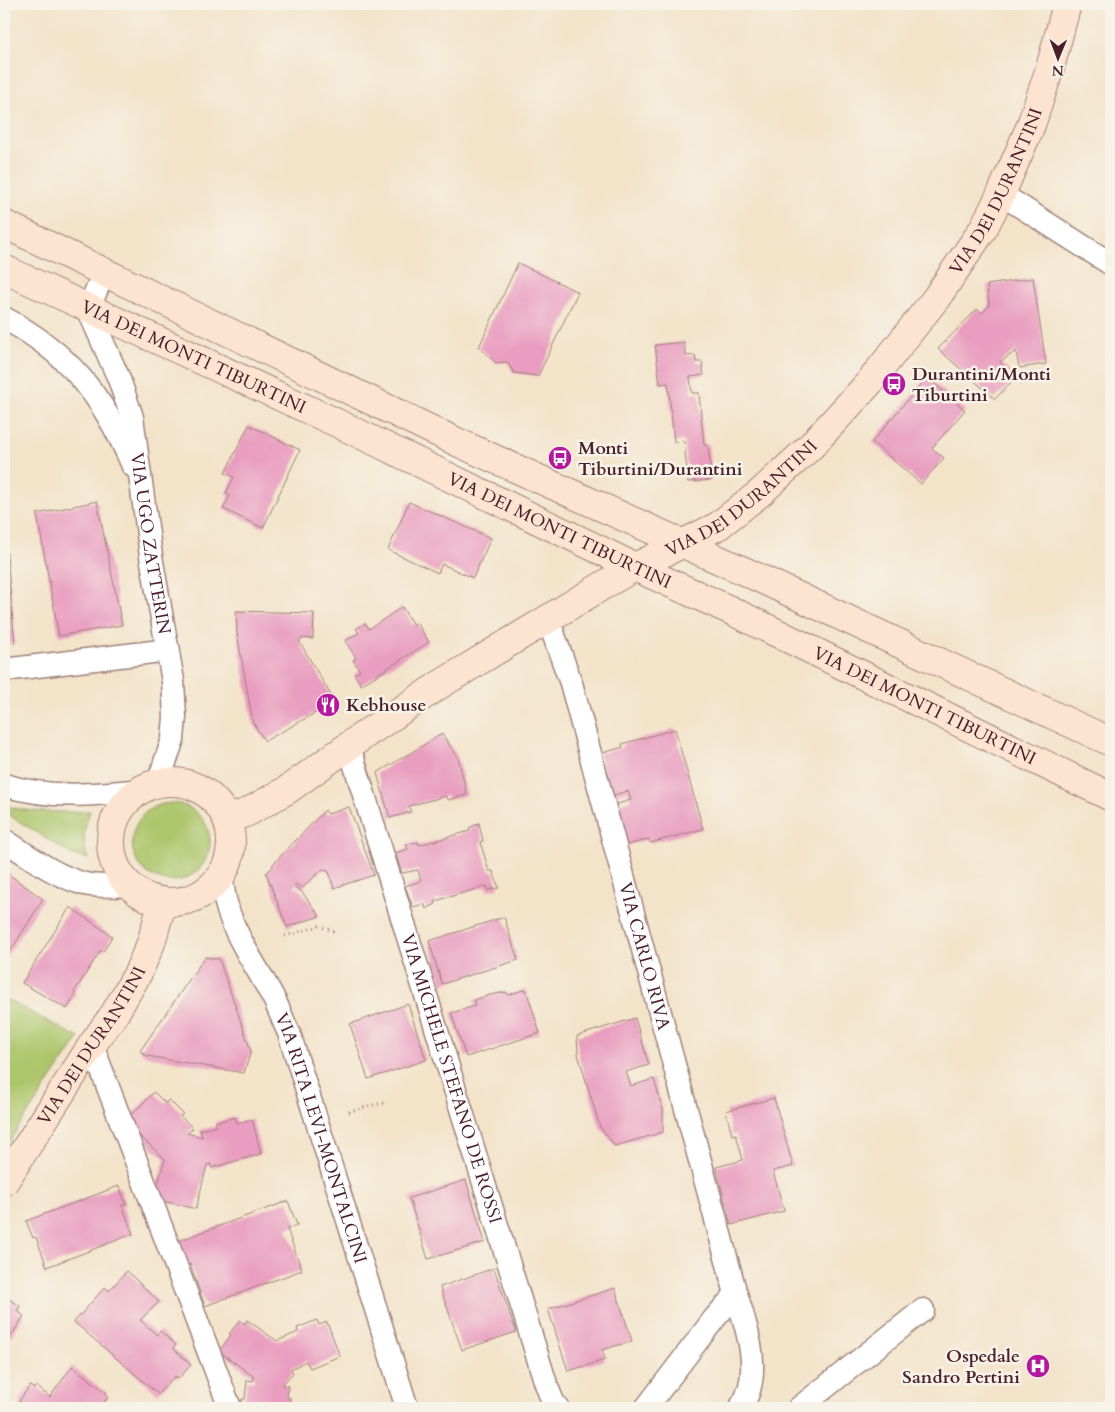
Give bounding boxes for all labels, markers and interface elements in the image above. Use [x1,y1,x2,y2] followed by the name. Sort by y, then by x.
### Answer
[1032,32,1082,82] north arrow
[1052,61,1064,80] text: N
[943,105,1048,280] street label: VIA DEI DURANTINI
[77,294,310,420] street label: VIA DEI MONTI TIBURTINI
[912,362,1051,408] place label: Durantini/Monti Tiburtini
[881,371,907,397] bus stop icon: Durantini/Monti Tiburtini
[661,434,823,563] street label: VIA DEI DURANTINI
[578,436,743,482] place label: Monti Tiburtini/Durantini
[547,445,573,471] bus stop icon: Monti Tiburtini/Durantini
[125,451,177,637] street label: VIA UGO ZATTERIN
[444,466,676,594] street label: VIA DEI MONTI TIBURTINI
[809,640,1040,771] street label: VIA DEI MONTI TIBURTINI
[315,692,341,718] restaurant icon: Kebhouse
[346,693,426,718] place label: Kebhouse
[613,880,677,1033] street label: VIA CARLO RIVA
[395,931,508,1226] street label: VIA MICHELE STEFANO DE ROSSI
[31,963,152,1130] street label: VIA DEI DURANTINI
[269,1009,373,1267] street label: VIA RITA LEVI-MONTALCINI
[902,1344,1020,1390] place label: Ospedale Sandro Pertini
[1025,1353,1051,1379] hospital icon: Ospedale Sandro Pertini

